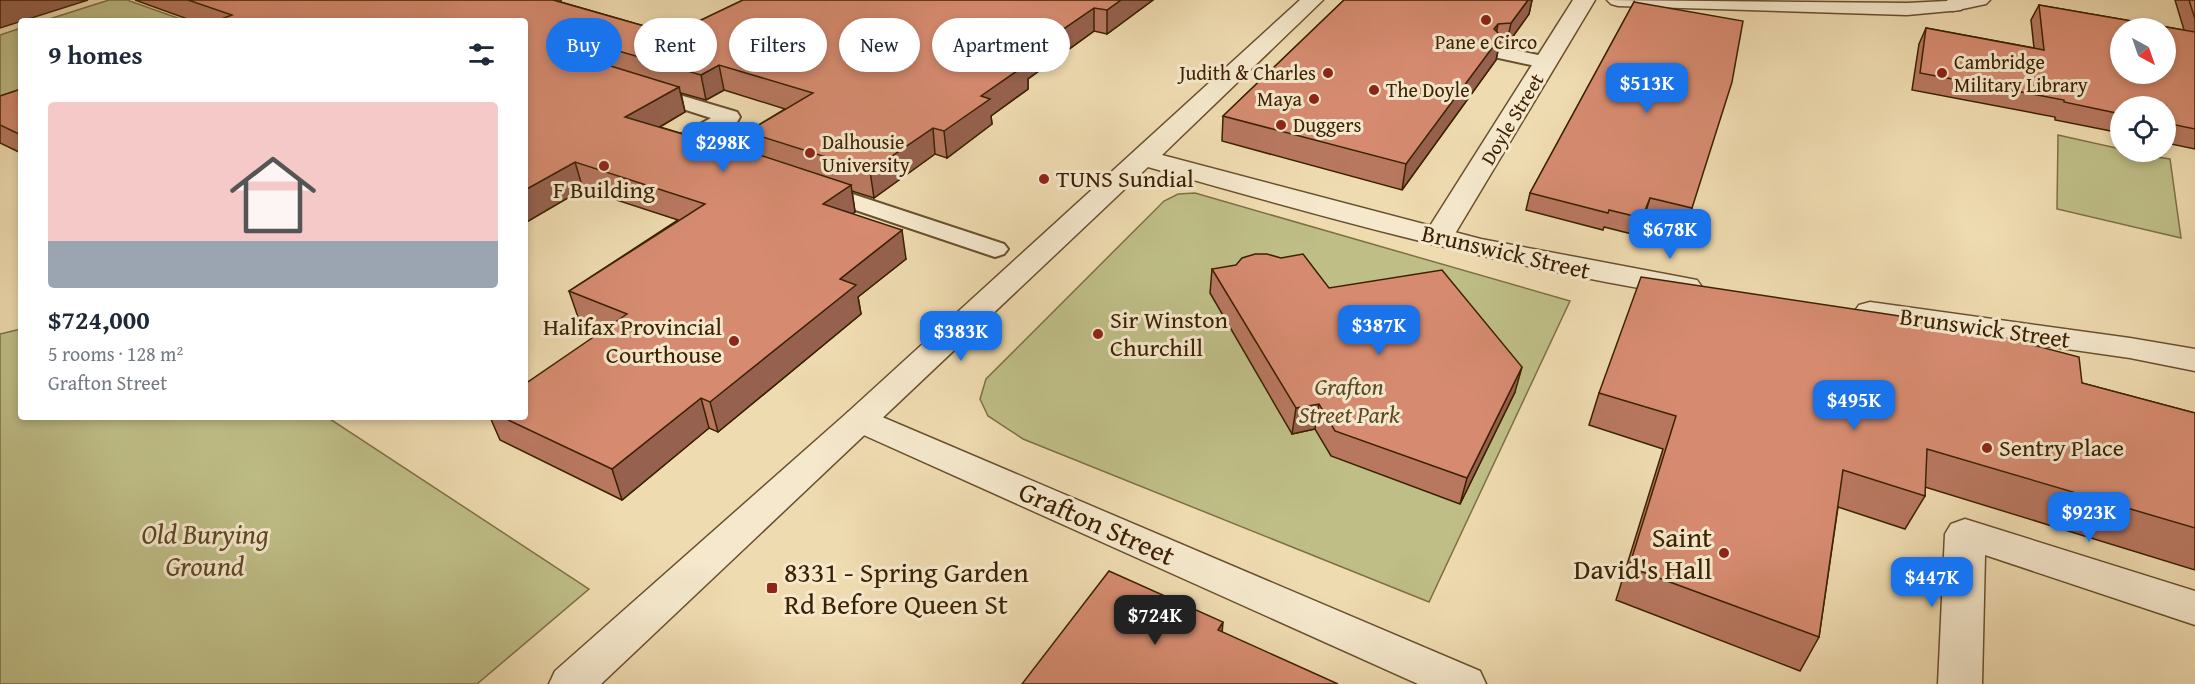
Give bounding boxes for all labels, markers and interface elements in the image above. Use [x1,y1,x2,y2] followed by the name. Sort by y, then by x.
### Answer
[1479,13,1493,27] marker: Pane e Circo
[546,18,622,72] chip: Buy
[634,18,717,72] chip: Rent
[729,18,827,72] chip: Filters
[839,18,920,72] chip: New
[932,18,1070,72] chip: Apartment
[2110,18,2176,84] north arrow
[2110,18,2176,162] map controls
[1435,27,1537,56] place label: Pane e Circo
[48,35,143,74] text: 9 homes
[465,38,498,71] icon: filters
[1954,47,2088,99] place label: Cambridge Military Library
[1176,58,1316,87] place label: Judith & Charles
[1605,63,1689,114] pin: $513K
[1321,66,1335,80] marker: Judith & Charles
[1935,66,1949,80] marker: Cambridge Military Library
[1473,67,1550,170] street label: Doyle Street
[1620,68,1674,97] text: $513K
[1386,75,1470,104] place label: The Doyle
[1367,83,1381,97] marker: The Doyle
[1257,84,1303,113] place label: Maya
[1307,92,1321,106] marker: Maya
[2110,96,2176,162] button: locate
[1293,110,1361,139] place label: Duggers
[1274,118,1288,132] marker: Duggers
[681,122,765,173] pin: $298K
[696,127,750,156] text: $298K
[822,127,910,179] place label: Dalhousie University
[219,141,327,249] icon: home
[803,146,817,160] marker: Dalhousie University
[597,159,611,173] marker: F Building
[1056,161,1194,196] place label: TUNS Sundial
[553,172,655,207] place label: F Building
[1037,172,1051,186] marker: TUNS Sundial
[1628,209,1712,260] pin: $678K
[1643,214,1697,243] text: $678K
[1419,215,1594,288] street label: Brunswick Street
[1898,298,2073,357] street label: Brunswick Street
[48,300,150,339] text: $724,000
[1110,302,1228,365] place label: Sir Winston Churchill
[1337,305,1421,356] pin: $387K
[543,309,722,372] place label: Halifax Provincial Courthouse
[1352,310,1406,339] text: $387K
[919,311,1003,362] pin: $383K
[934,316,988,345] text: $383K
[1091,327,1105,341] marker: Sir Winston Churchill
[727,334,741,348] marker: Halifax Provincial Courthouse
[48,339,183,368] text: 5 rooms · 128 m²
[48,368,167,397] text: Grafton Street
[1298,369,1400,432] park label: Grafton Street Park
[1812,380,1896,431] pin: $495K
[1827,385,1881,414] text: $495K
[1999,430,2124,465] place label: Sentry Place
[1980,441,1994,455] marker: Sentry Place
[1013,470,1182,575] street label: Grafton Street
[2047,492,2131,543] pin: $923K
[2062,497,2116,526] text: $923K
[141,513,269,586] park label: Old Burying Ground
[1573,516,1712,589] place label: Saint David's Hall
[1717,546,1731,560] marker: Saint David's Hall
[784,551,1029,624] place label: 8331 - Spring Garden Rd Before Queen St
[1890,557,1974,608] pin: $447K
[1905,562,1959,591] text: $447K
[765,581,779,595] marker: 8331 - Spring Garden Rd Before Queen St
[1113,595,1197,646] pin: $724K
[1128,600,1182,629] text: $724K

